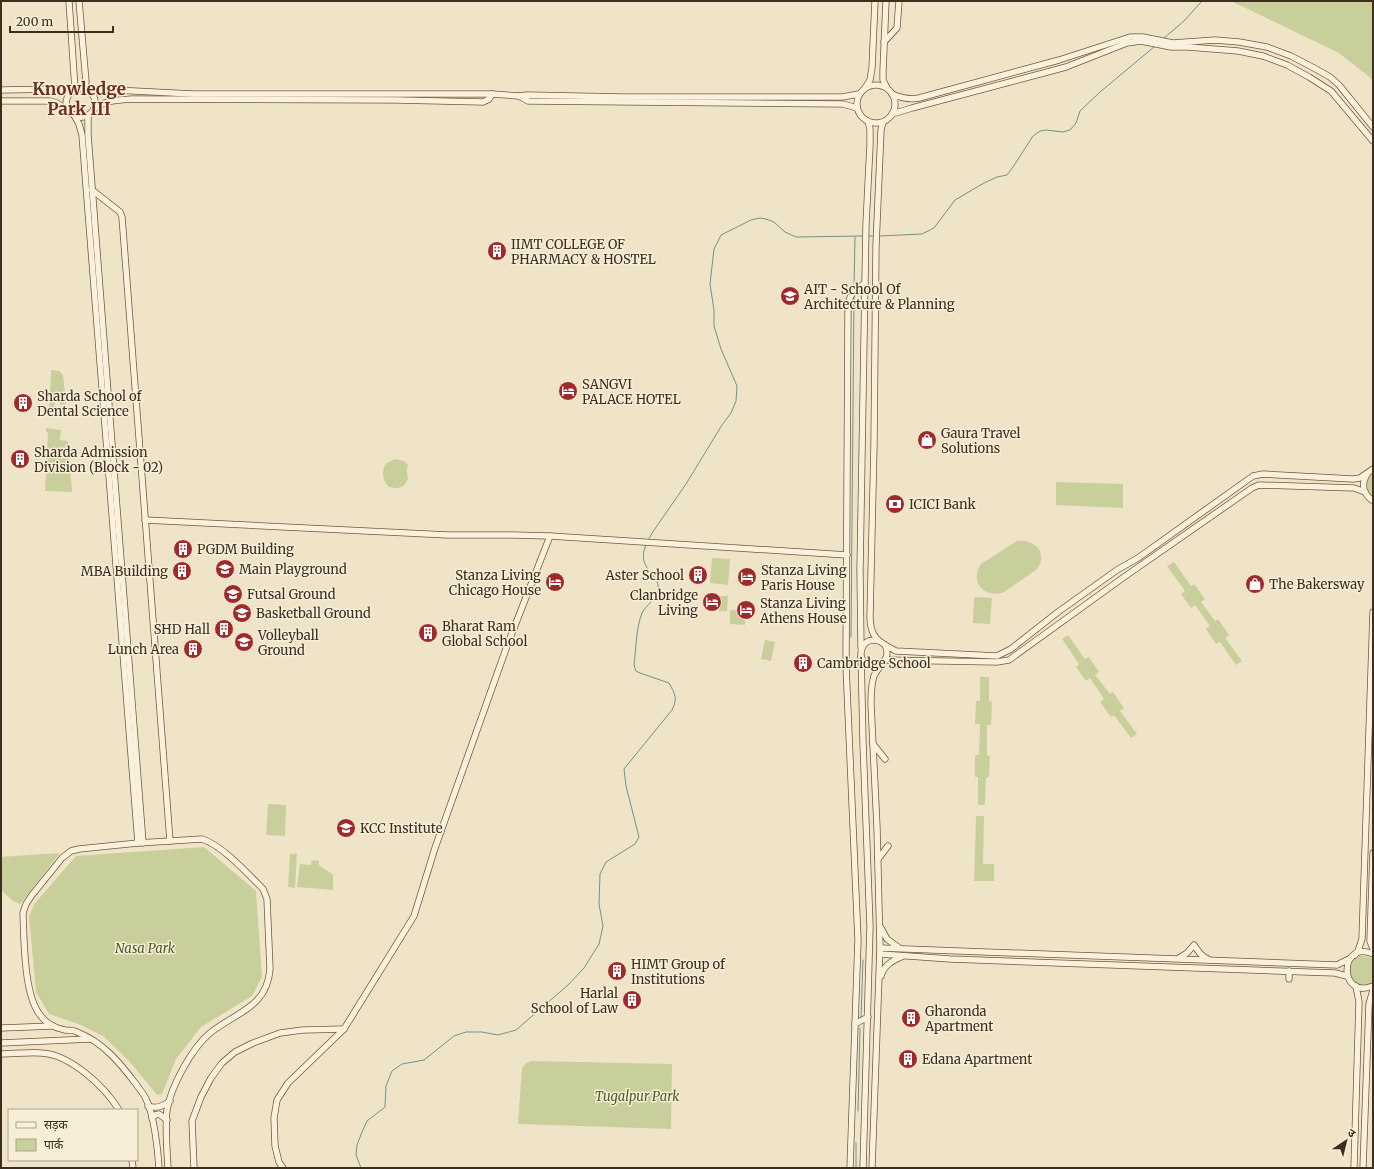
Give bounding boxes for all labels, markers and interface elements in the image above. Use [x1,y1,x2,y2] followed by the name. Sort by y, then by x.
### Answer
[10,8,113,34] scale bar
[16,14,53,29] text: 200 m
[32,78,126,120] district label: Knowledge Park III
[511,236,656,268] place label: IIMT COLLEGE OF PHARMACY & HOSTEL
[486,240,508,262] building icon: IIMT COLLEGE OF PHARMACY & HOSTEL
[803,281,955,313] place label: AIT - School Of Architecture & Planning
[779,285,801,307] school or university icon: AIT - School Of Architecture & Planning
[582,376,681,408] place label: SANGVI PALACE HOTEL
[557,380,579,402] hotel icon: SANGVI PALACE HOTEL
[37,388,143,420] place label: Sharda School of Dental Science
[12,392,34,414] building icon: Sharda School of Dental Science
[941,425,1021,457] place label: Gaura Travel Solutions
[916,429,938,451] shop icon: Gaura Travel Solutions
[34,444,163,476] place label: Sharda Admission Division (Block - 02)
[9,448,31,470] building icon: Sharda Admission Division (Block - 02)
[884,493,906,515] bank icon: ICICI Bank
[909,496,977,513] place label: ICICI Bank
[172,538,194,560] building icon: PGDM Building
[197,541,294,558] place label: PGDM Building
[214,558,236,580] school or university icon: Main Playground
[171,560,193,582] building icon: MBA Building
[239,561,347,578] place label: Main Playground
[761,562,847,594] place label: Stanza Living Paris House
[81,563,168,580] place label: MBA Building
[687,564,709,586] building icon: Aster School
[736,566,758,588] hotel icon: Stanza Living Paris House
[449,567,541,599] place label: Stanza Living Chicago House
[605,567,684,584] place label: Aster School
[544,571,566,593] hotel icon: Stanza Living Chicago House
[1244,573,1266,595] shop icon: The Bakersway
[1269,576,1365,593] place label: The Bakersway
[222,583,244,605] school or university icon: Futsal Ground
[247,586,336,603] place label: Futsal Ground
[630,587,698,619] place label: Clanbridge Living
[701,591,723,613] hotel icon: Clanbridge Living
[759,595,847,627] place label: Stanza Living Athens House
[735,599,757,621] hotel icon: Stanza Living Athens House
[231,602,253,624] school or university icon: Basketball Ground
[256,605,371,622] place label: Basketball Ground
[213,618,235,640] building icon: SHD Hall
[442,618,527,650] place label: Bharat Ram Global School
[154,621,210,638] place label: SHD Hall
[417,622,439,644] building icon: Bharat Ram Global School
[257,627,319,659] place label: Volleyball Ground
[233,631,255,653] school or university icon: Volleyball Ground
[182,638,204,660] building icon: Lunch Area
[108,641,179,658] place label: Lunch Area
[792,652,814,674] building icon: Cambridge School
[817,655,931,672] place label: Cambridge School
[335,817,357,839] school or university icon: KCC Institute
[360,820,443,837] place label: KCC Institute
[115,940,175,957] park label: Nasa Park
[631,956,726,988] place label: HIMT Group of Institutions
[606,960,628,982] building icon: HIMT Group of Institutions
[531,985,619,1017] place label: Harlal School of Law
[621,989,643,1011] building icon: Harlal School of Law
[924,1003,993,1035] place label: Gharonda Apartment
[900,1007,922,1029] building icon: Gharonda Apartment
[897,1048,919,1070] building icon: Edana Apartment
[922,1051,1032,1068] place label: Edana Apartment
[595,1088,679,1105] park label: Tugalpur Park
[8,1109,138,1161] legend
[44,1117,69,1132] text: सड़क
[1326,1121,1366,1161] north arrow
[1345,1125,1359,1141] text: उ
[44,1137,64,1152] text: पार्क

